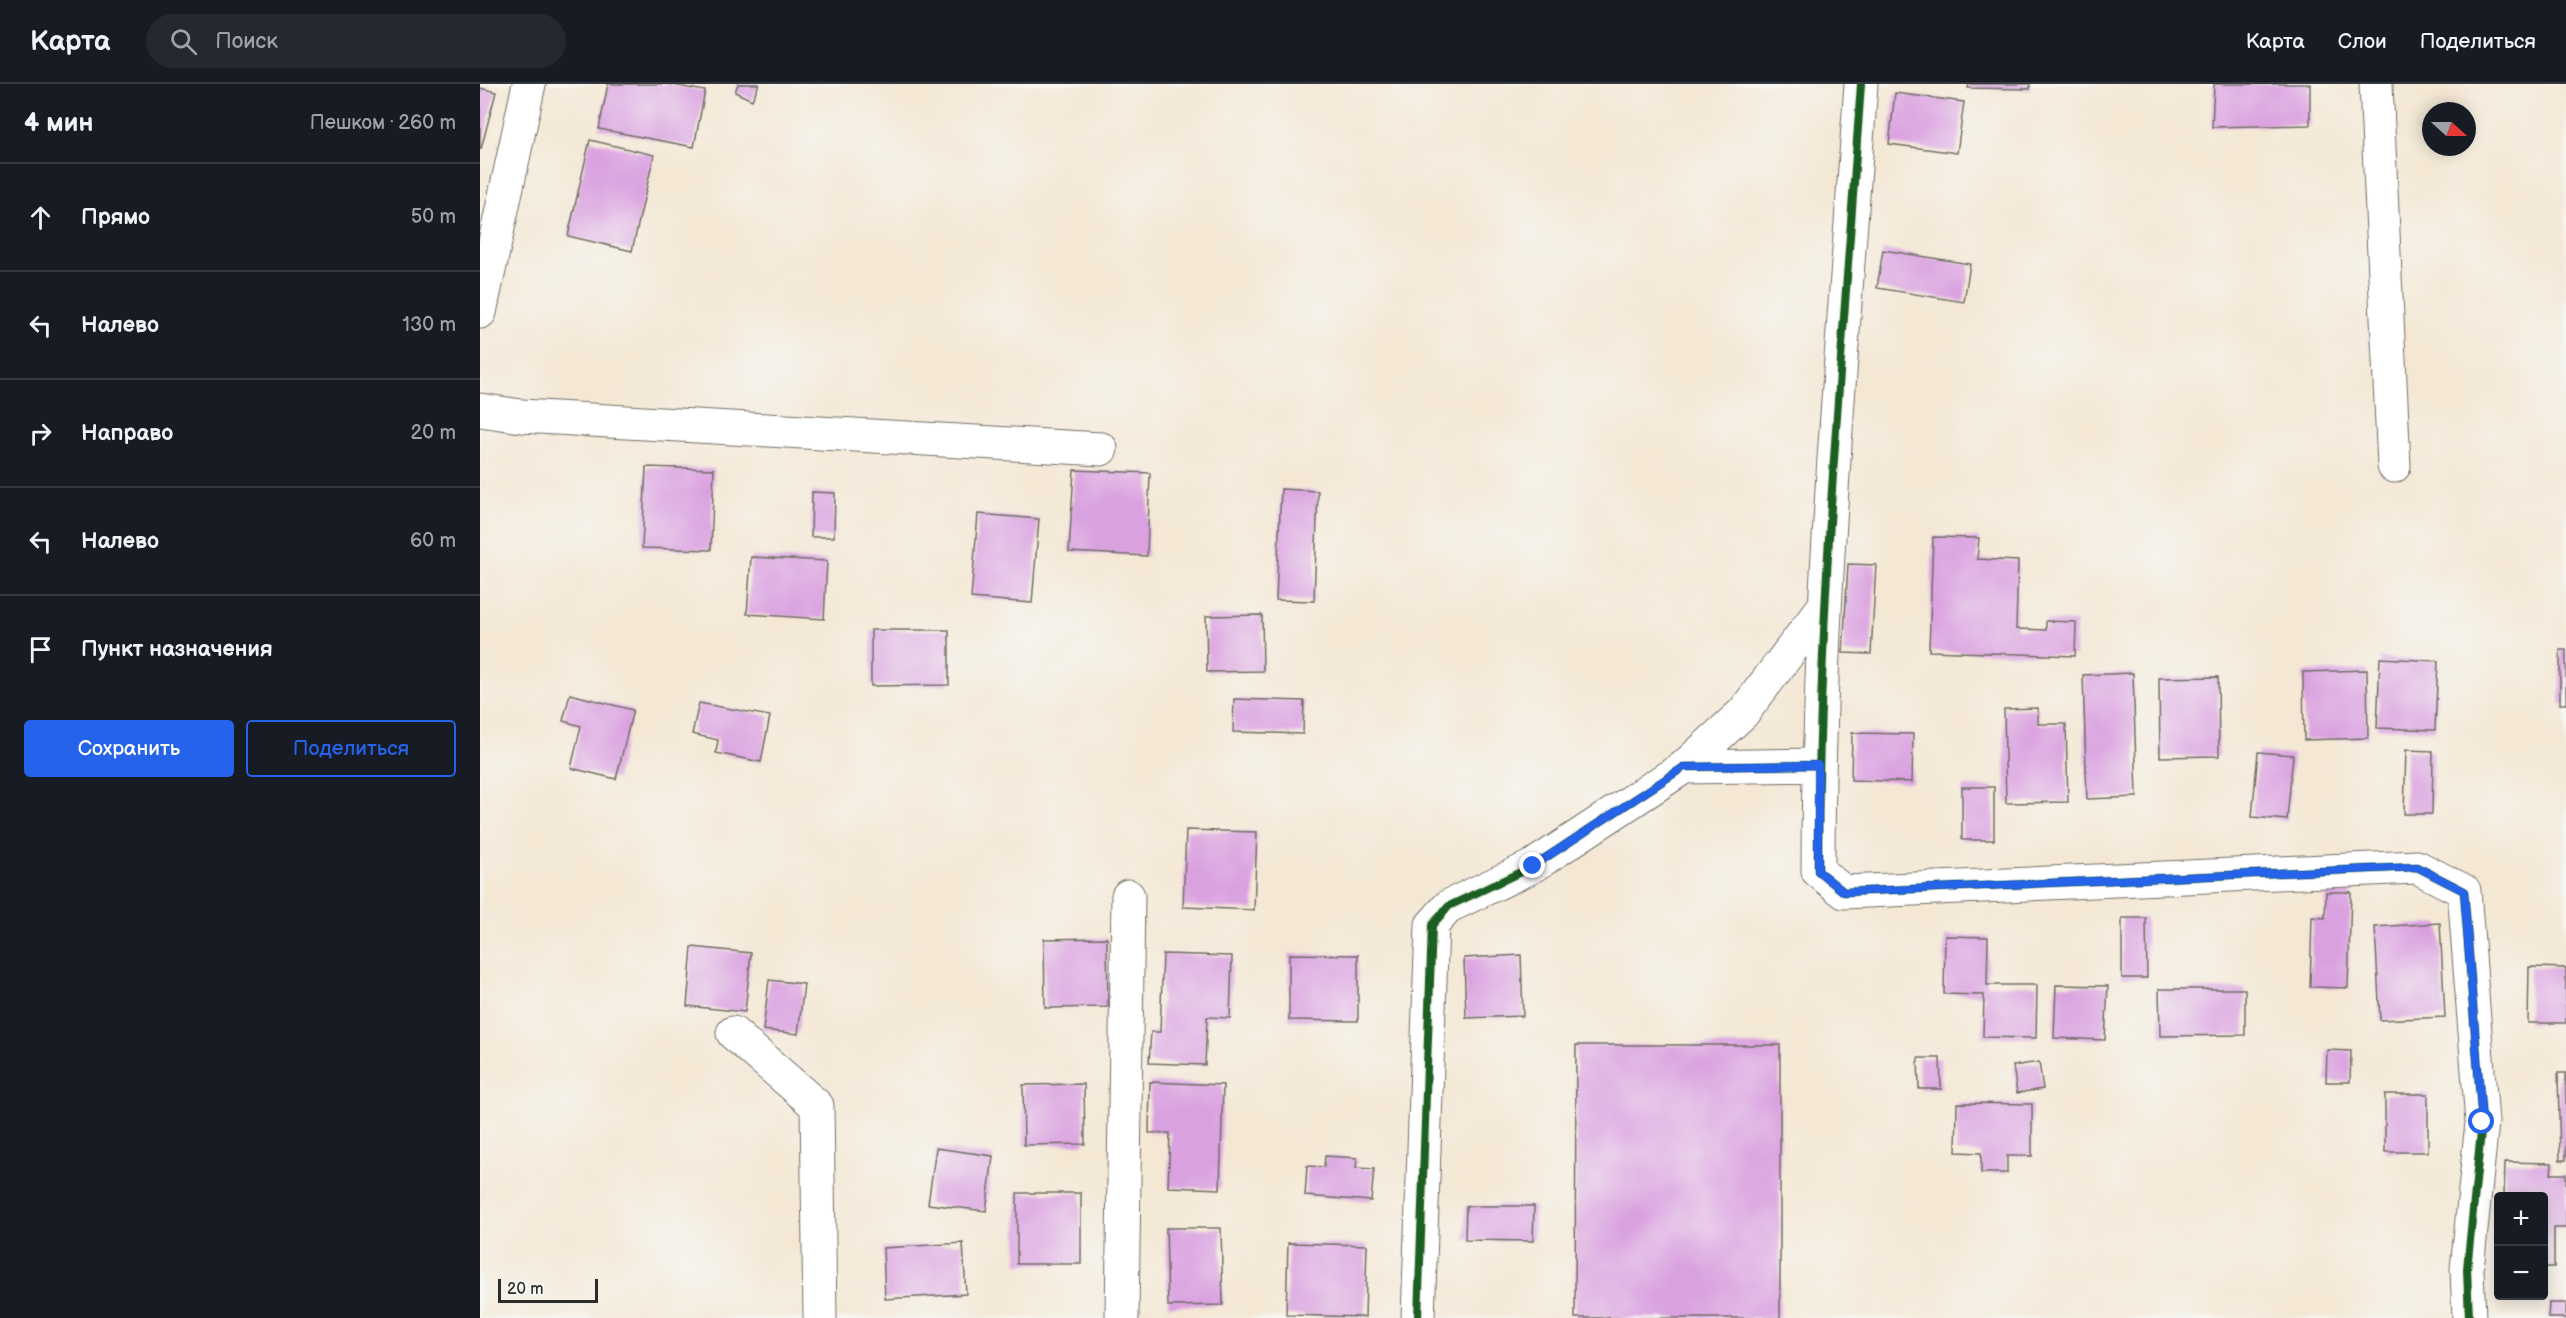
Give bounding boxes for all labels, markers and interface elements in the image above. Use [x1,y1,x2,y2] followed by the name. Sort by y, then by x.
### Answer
[146,14,566,68] search box
[30,25,110,58] text: Карта
[167,25,200,58] icon: search
[215,28,278,55] text: Поиск
[2246,29,2305,54] text: Карта
[2338,29,2387,54] text: Слои
[2420,29,2536,54] text: Поделиться
[2422,102,2476,156] north arrow
[24,108,93,139] text: 4 мин
[310,111,456,135] text: Пешком · 260 m
[24,201,57,234] icon: ahead
[81,204,150,231] text: Прямо
[411,205,456,229] text: 50 m
[24,309,57,342] icon: left
[81,312,159,339] text: Налево
[402,313,456,337] text: 130 m
[24,417,57,450] icon: right
[81,420,173,447] text: Направо
[411,421,456,445] text: 20 m
[24,525,57,558] icon: left
[81,528,159,555] text: Налево
[410,529,456,553] text: 60 m
[24,633,57,666] icon: arrive
[81,636,273,663] text: Пункт назначения
[24,720,234,777] button: Сохранить
[246,720,456,777] button: Поделиться
[1519,852,1545,878] route end
[2468,1108,2494,1134] route start
[2494,1192,2548,1300] map controls
[2494,1192,2548,1246] button: +
[2494,1246,2548,1300] button: −
[498,1276,598,1304] scale bar
[507,1280,543,1299] text: 20 m

